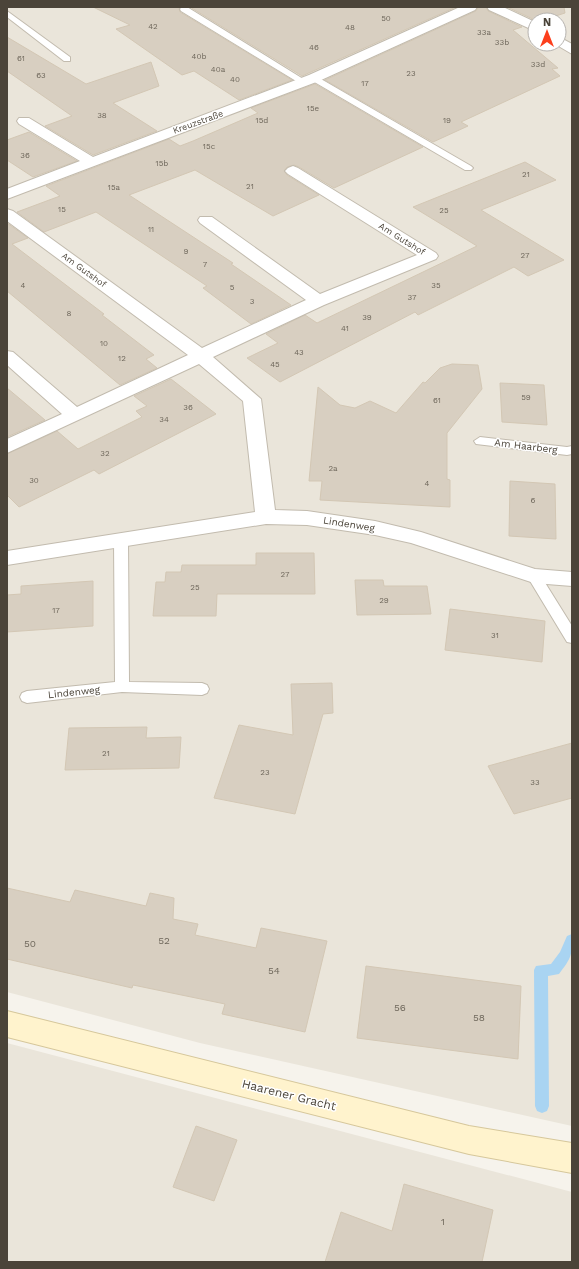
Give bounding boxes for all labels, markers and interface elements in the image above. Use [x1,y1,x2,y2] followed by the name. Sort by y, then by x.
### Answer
[527,12,567,52] north arrow
[381,14,391,23] house number: 50
[543,16,551,29] text: N
[148,22,158,31] house number: 42
[345,23,355,32] house number: 48
[477,28,491,37] house number: 33a
[495,38,509,47] house number: 33b
[309,43,319,52] house number: 46
[192,52,206,61] house number: 40b
[17,54,25,63] house number: 61
[531,60,545,69] house number: 33d
[211,65,226,74] house number: 40a
[406,69,416,78] house number: 23
[36,71,46,80] house number: 63
[230,75,240,84] house number: 40
[361,79,369,88] house number: 17
[307,104,320,113] house number: 15e
[171,108,225,136] street label: Kreuzstraße
[97,111,107,120] house number: 38
[256,116,268,125] house number: 15d
[443,116,451,125] house number: 19
[203,142,216,151] house number: 15c
[20,151,30,160] house number: 36
[156,159,168,168] house number: 15b
[522,170,530,179] house number: 21
[246,182,254,191] house number: 21
[108,183,121,192] house number: 15a
[58,205,66,214] house number: 15
[439,206,449,215] house number: 25
[377,221,427,257] street label: Am Gutshof
[148,225,154,234] house number: 11
[184,247,189,256] house number: 9
[60,250,109,290] street label: Am Gutshof
[521,251,530,260] house number: 27
[203,260,208,269] house number: 7
[21,281,26,290] house number: 4
[431,281,441,290] house number: 35
[230,283,235,292] house number: 5
[408,293,417,302] house number: 37
[250,297,255,306] house number: 3
[67,309,72,318] house number: 8
[362,313,372,322] house number: 39
[341,324,349,333] house number: 41
[100,339,108,348] house number: 10
[294,348,304,357] house number: 43
[118,354,126,363] house number: 12
[270,360,280,369] house number: 45
[521,393,531,402] house number: 59
[433,396,441,405] house number: 61
[183,403,193,412] house number: 36
[159,415,169,424] house number: 34
[494,437,559,455] street label: Am Haarberg
[100,449,110,458] house number: 32
[328,464,338,473] house number: 2a
[29,476,39,485] house number: 30
[425,479,430,488] house number: 4
[531,496,536,505] house number: 6
[322,514,376,534] street label: Lindenweg
[281,570,290,579] house number: 27
[190,583,200,592] house number: 25
[379,596,389,605] house number: 29
[52,606,60,615] house number: 17
[491,631,499,640] house number: 31
[47,684,101,700] street label: Lindenweg
[102,749,110,758] house number: 21
[260,768,270,777] house number: 23
[530,778,540,787] house number: 33
[158,935,170,946] house number: 52
[24,938,36,949] house number: 50
[268,965,280,976] house number: 54
[394,1002,406,1013] house number: 56
[473,1012,485,1023] house number: 58
[241,1077,337,1113] street label: Haarener Gracht
[441,1216,445,1227] house number: 1

